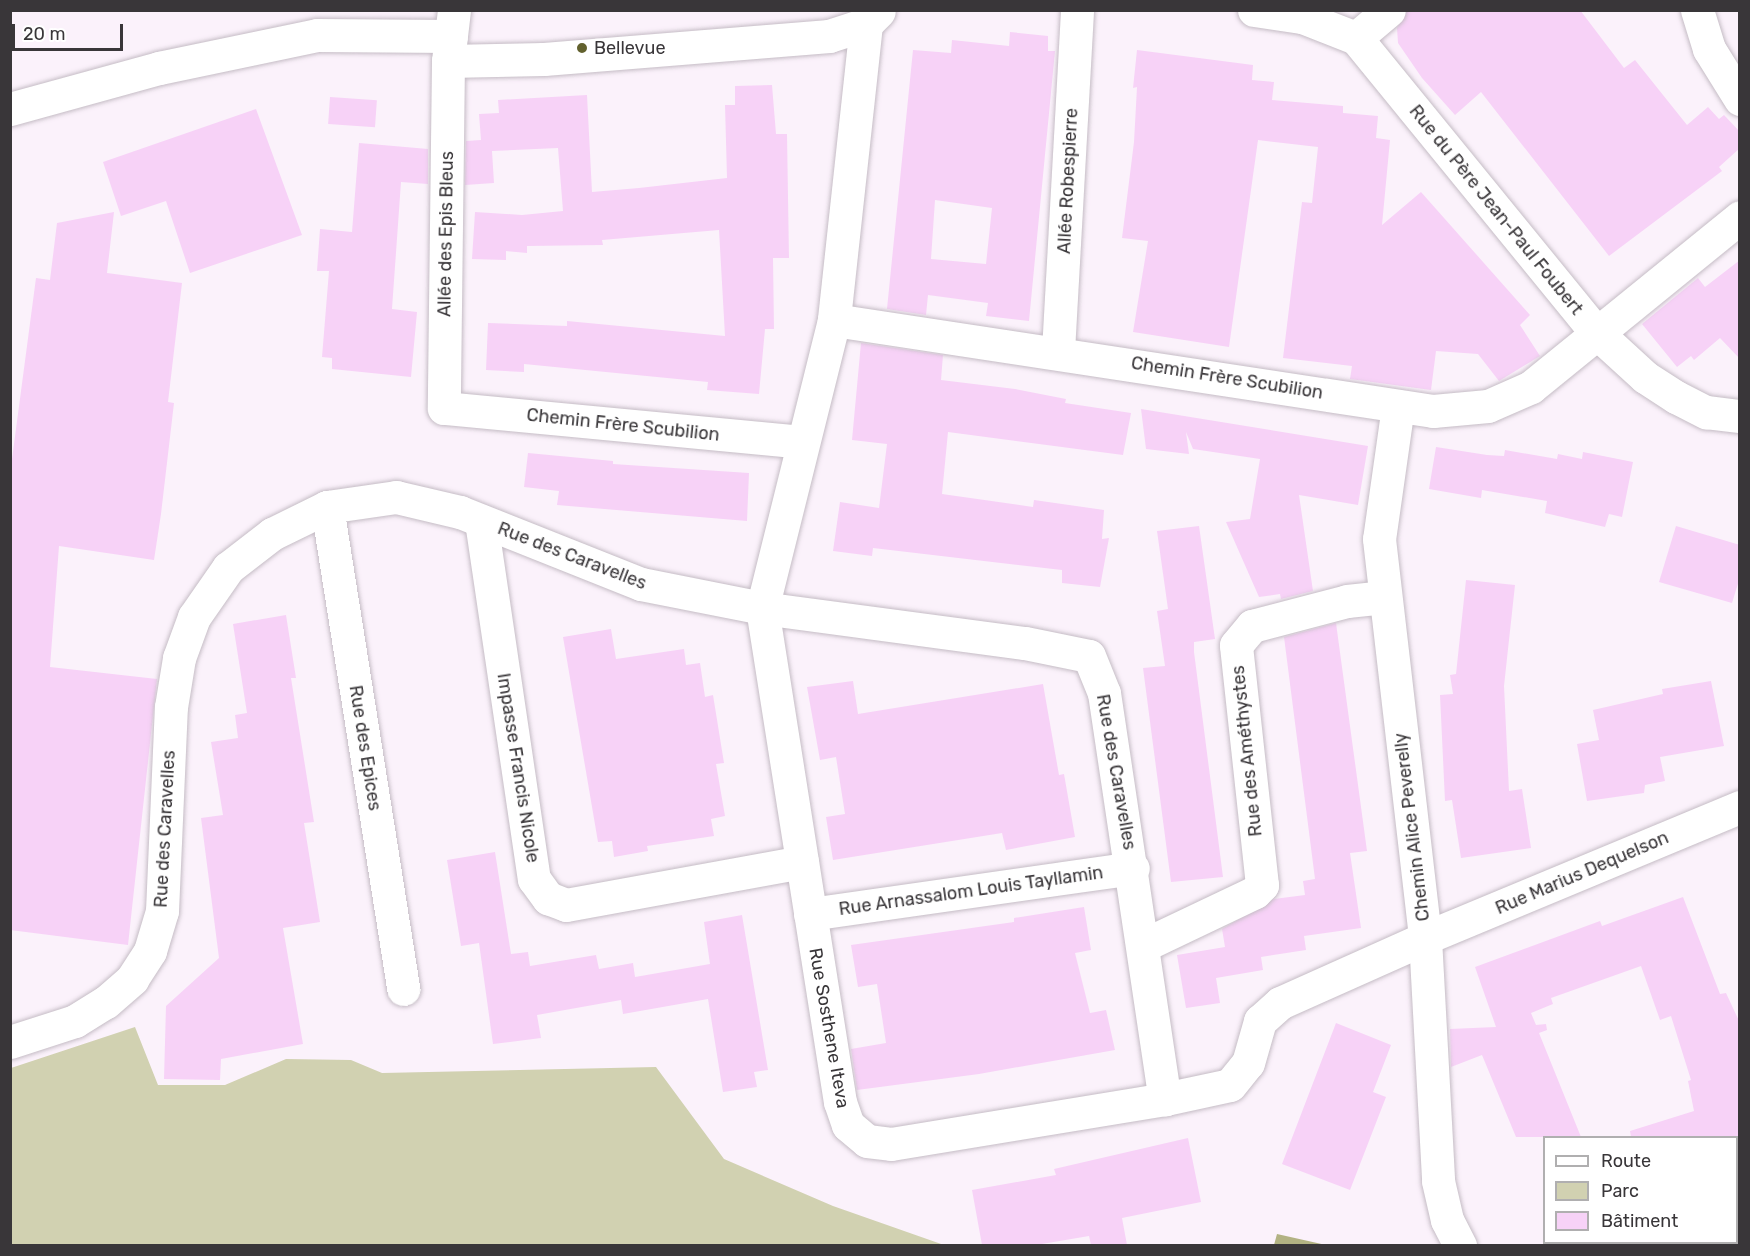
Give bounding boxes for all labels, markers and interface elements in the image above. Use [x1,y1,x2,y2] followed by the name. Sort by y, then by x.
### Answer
[15,12,126,50] scale bar
[23,23,65,45] text: 20 m
[594,37,665,59] place label: Bellevue
[575,41,589,55] marker: Bellevue
[1405,101,1587,319] street label: Rue du Père Jean-Paul Foubert
[1053,107,1083,255] street label: Allée Robespierre
[434,151,458,317] street label: Allée des Epis Bleus
[1130,352,1324,404] street label: Chemin Frère Scubilion
[525,404,721,446] street label: Chemin Frère Scubilion
[495,518,649,594] street label: Rue des Caravelles
[1227,664,1267,838] street label: Rue des Améthystes
[492,672,544,864] street label: Impasse Francis Nicole
[344,684,386,812] street label: Rue des Epices
[1092,693,1140,851] street label: Rue des Caravelles
[1390,731,1434,923] street label: Chemin Alice Peverelly
[150,750,180,908] street label: Rue des Caravelles
[1492,827,1672,919] street label: Rue Marius Dequelson
[837,862,1105,920] street label: Rue Arnassalom Louis Tayllamin
[804,946,854,1110] street label: Rue Sosthene Iteva
[1543,1136,1738,1244] legend
[1601,1150,1651,1172] text: Route
[1601,1180,1639,1202] text: Parc
[1601,1210,1678,1232] text: Bâtiment

